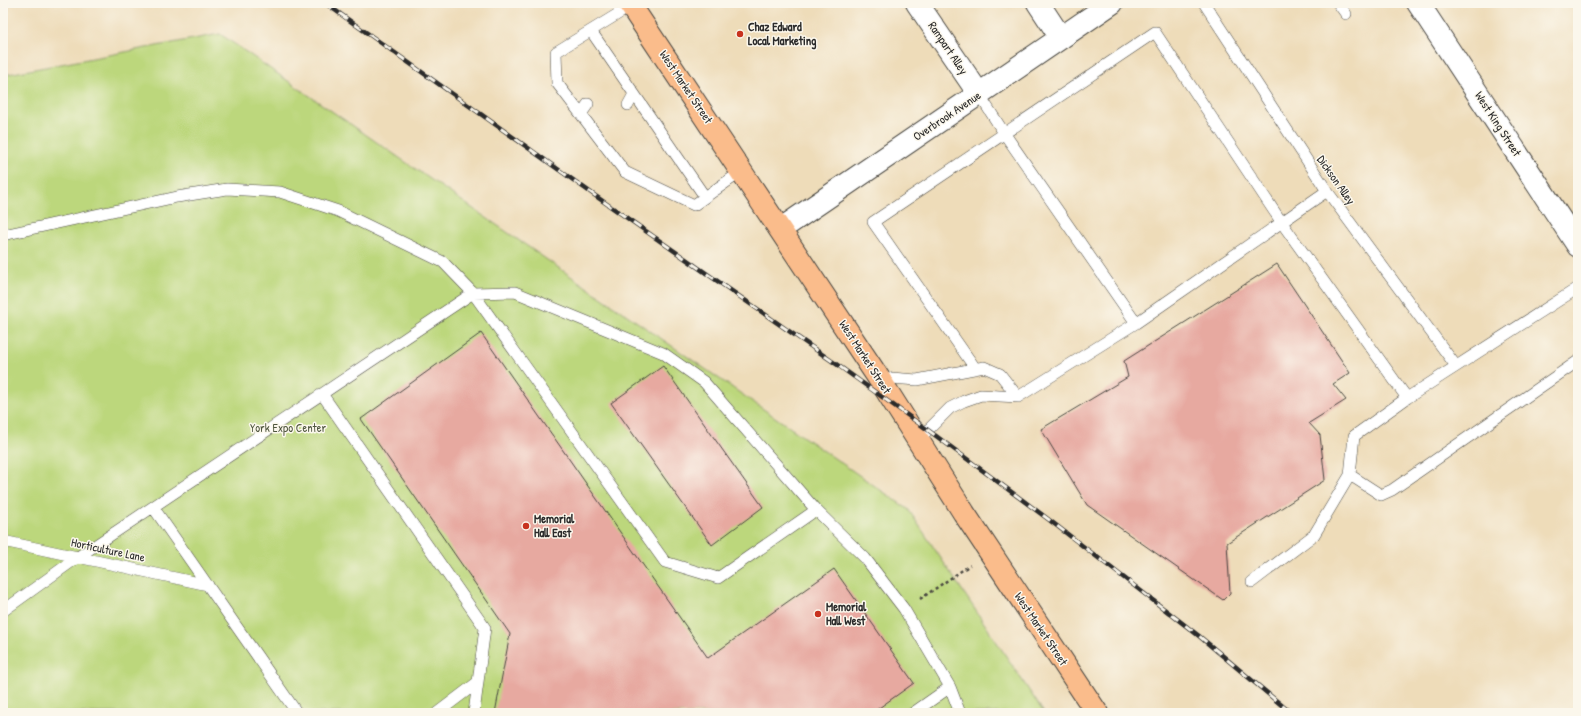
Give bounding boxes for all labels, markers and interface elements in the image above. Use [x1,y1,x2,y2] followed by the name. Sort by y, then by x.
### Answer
[748,18,817,50] place label: Chaz Edward Local Marketing
[924,18,972,78] street label: Rampart Alley
[735,29,745,39] marker: Chaz Edward Local Marketing
[656,47,718,127] street label: West Market Street
[910,87,984,145] street label: Overbrook Avenue
[1471,88,1526,160] street label: West King Street
[1313,152,1360,208] street label: Dickson Alley
[835,317,896,398] street label: West Market Street
[250,419,326,436] park label: York Expo Center
[534,510,575,541] place label: Memorial Hall East
[521,521,531,531] marker: Memorial Hall East
[70,533,147,566] street label: Horticulture Lane
[1011,589,1073,669] street label: West Market Street
[826,598,867,629] place label: Memorial Hall West
[813,609,823,619] marker: Memorial Hall West

